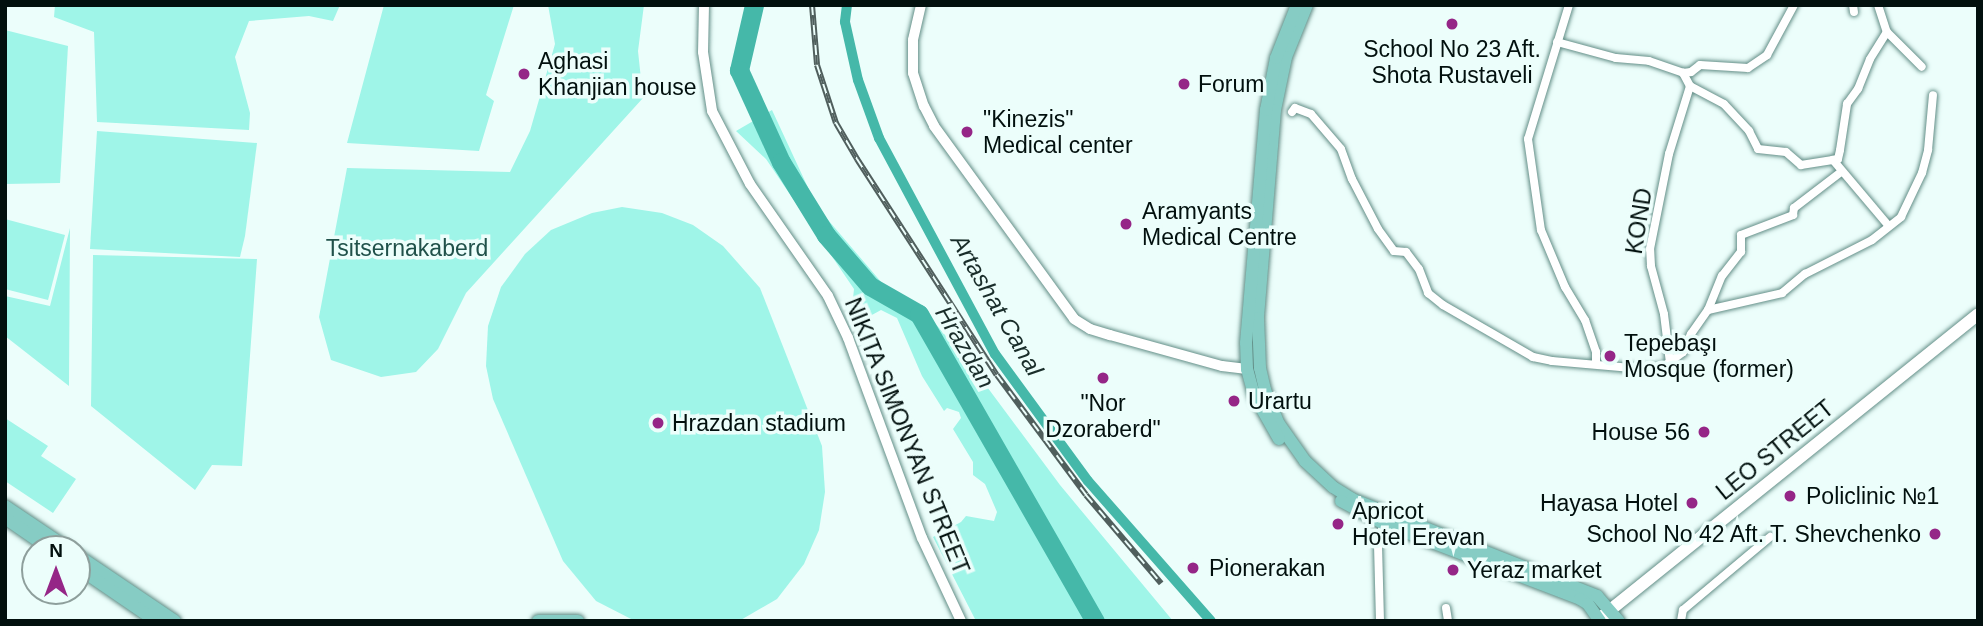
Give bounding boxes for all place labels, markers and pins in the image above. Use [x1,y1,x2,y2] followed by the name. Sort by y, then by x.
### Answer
[1444,16,1460,32] marker: School No 23 Aft. Shota Rustaveli
[1363,35,1541,89] place label: School No 23 Aft. Shota Rustaveli
[538,47,697,101] place label: Aghasi Khanjian house
[516,66,532,82] marker: Aghasi Khanjian house
[1198,70,1264,98] place label: Forum
[1176,76,1192,92] marker: Forum
[983,105,1133,159] place label: "Kinezis" Medical center
[957,122,977,142] marker: "Kinezis" Medical center
[1142,197,1297,251] place label: Aramyants Medical Centre
[1116,214,1136,234] marker: Aramyants Medical Centre
[1624,329,1794,383] place label: Tepebaşı Mosque (former)
[1602,348,1618,364] marker: Tepebaşı Mosque (former)
[1095,370,1111,386] marker: "Nor Dzoraberd"
[1248,387,1312,415] place label: Urartu
[1045,389,1161,443] place label: "Nor Dzoraberd"
[1226,393,1242,409] marker: Urartu
[672,409,846,437] place label: Hrazdan stadium
[650,415,666,431] marker: Hrazdan stadium
[1592,418,1690,446] place label: House 56
[1696,424,1712,440] marker: House 56
[1806,482,1939,510] place label: Policlinic №1
[1780,486,1800,506] marker: Policlinic №1
[1540,489,1678,517] place label: Hayasa Hotel
[1684,495,1700,511] marker: Hayasa Hotel
[1352,497,1485,551] place label: Apricot Hotel Erevan
[1330,516,1346,532] marker: Apricot Hotel Erevan
[1585,520,1921,548] place label: School No 42 Aft. T. Shevchenko
[1927,526,1943,542] marker: School No 42 Aft. T. Shevchenko
[1209,554,1325,582] place label: Pionerakan
[1467,556,1602,584] place label: Yeraz market
[1183,558,1203,578] marker: Pionerakan
[1445,562,1461,578] marker: Yeraz market

